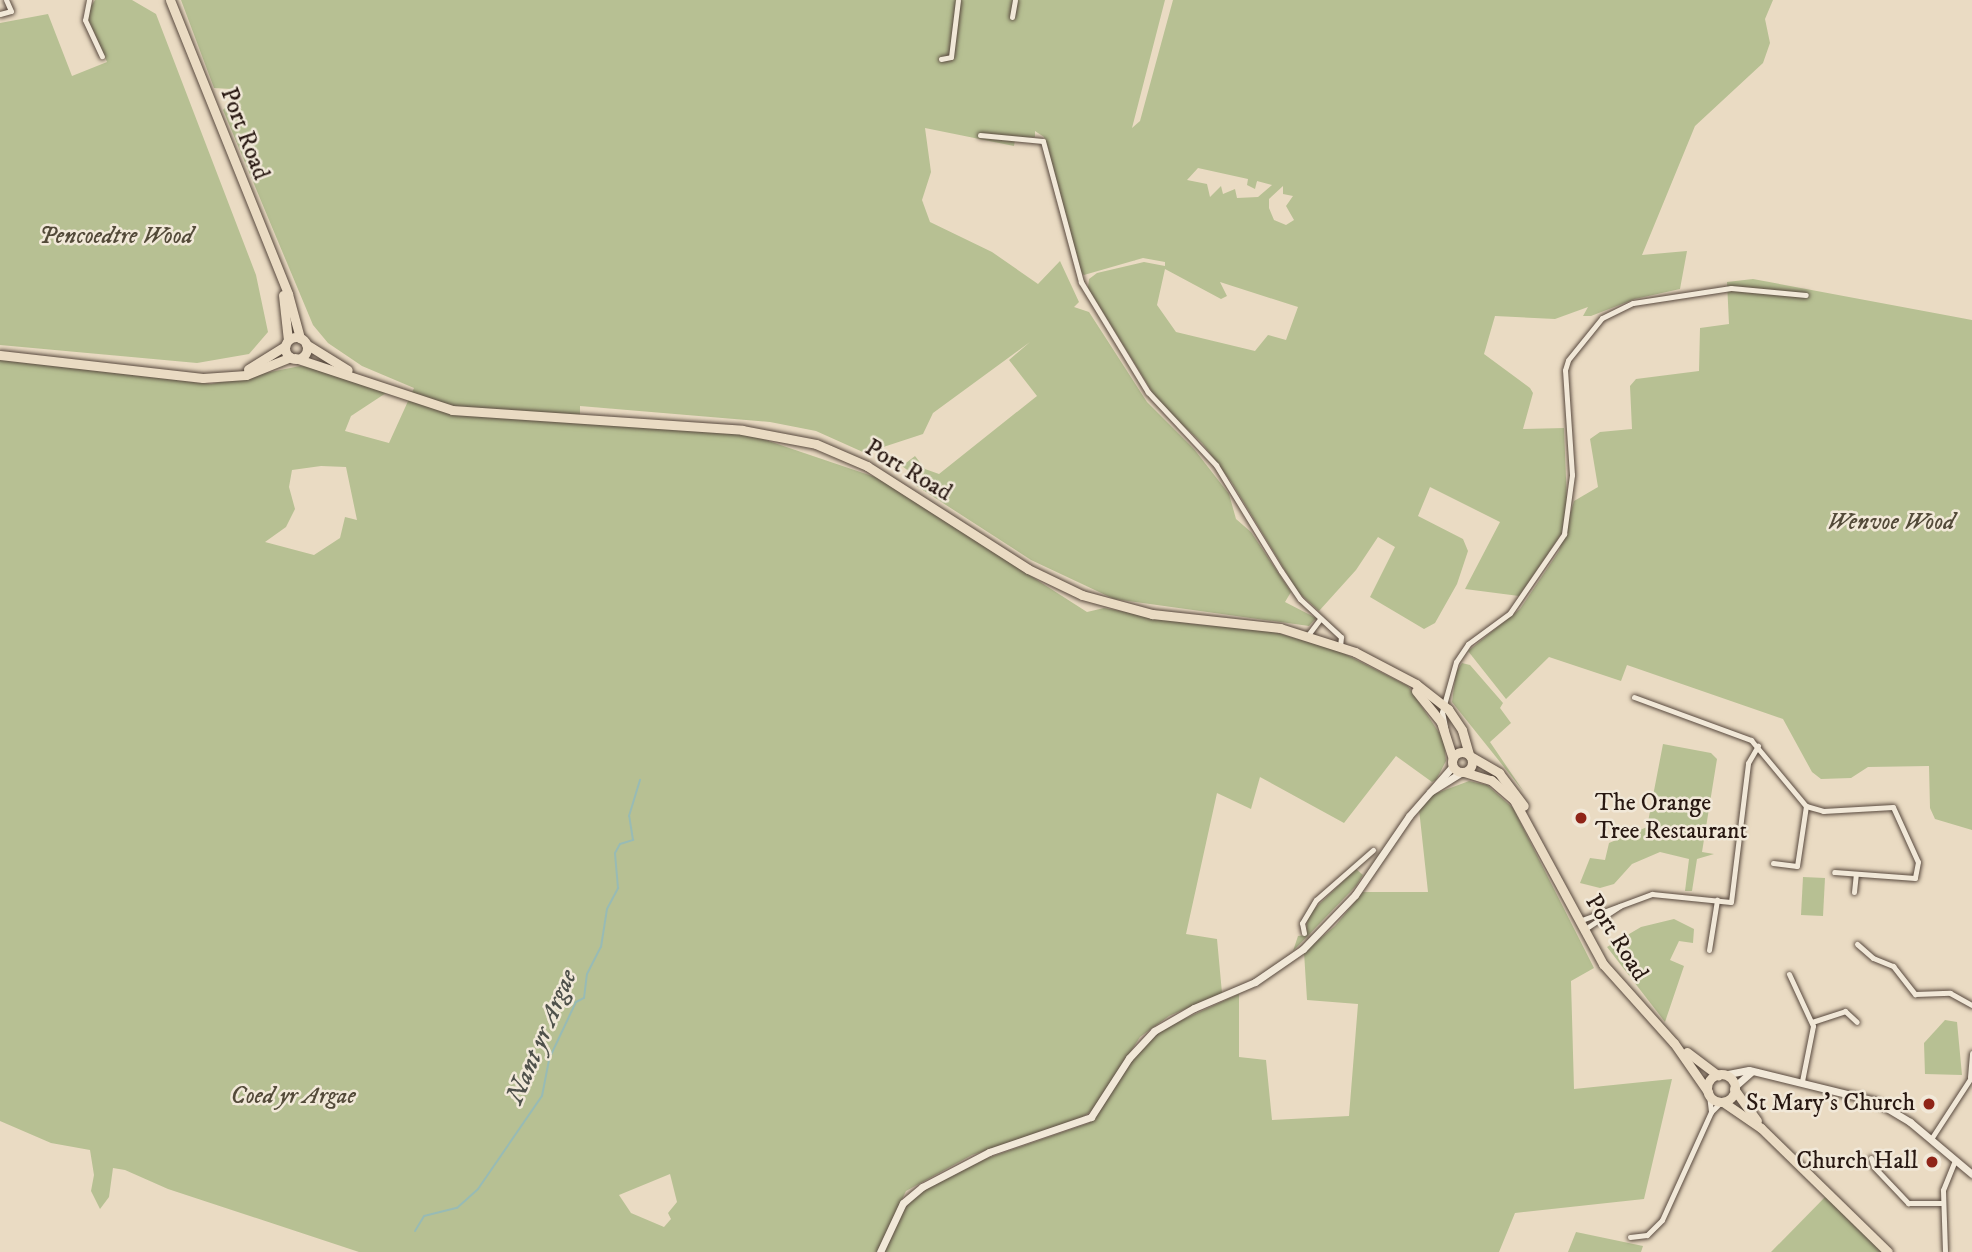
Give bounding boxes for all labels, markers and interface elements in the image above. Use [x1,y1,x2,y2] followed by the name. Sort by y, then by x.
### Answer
[213,84,275,184] street label: Port Road
[39,223,193,251] park label: Pencoedtre Wood
[859,434,957,508] street label: Port Road
[1827,509,1955,537] park label: Wenvoe Wood
[1595,790,1747,846] place label: The Orange Tree Restaurant
[1573,810,1589,826] marker: The Orange Tree Restaurant
[1578,889,1654,987] street label: Port Road
[500,965,584,1109] water label: Nant yr Argae
[230,1083,356,1111] park label: Coed yr Argae
[1746,1090,1915,1118] place label: St Mary's Church
[1921,1096,1937,1112] marker: St Mary's Church
[1796,1148,1918,1176] place label: Church Hall
[1924,1154,1940,1170] marker: Church Hall

